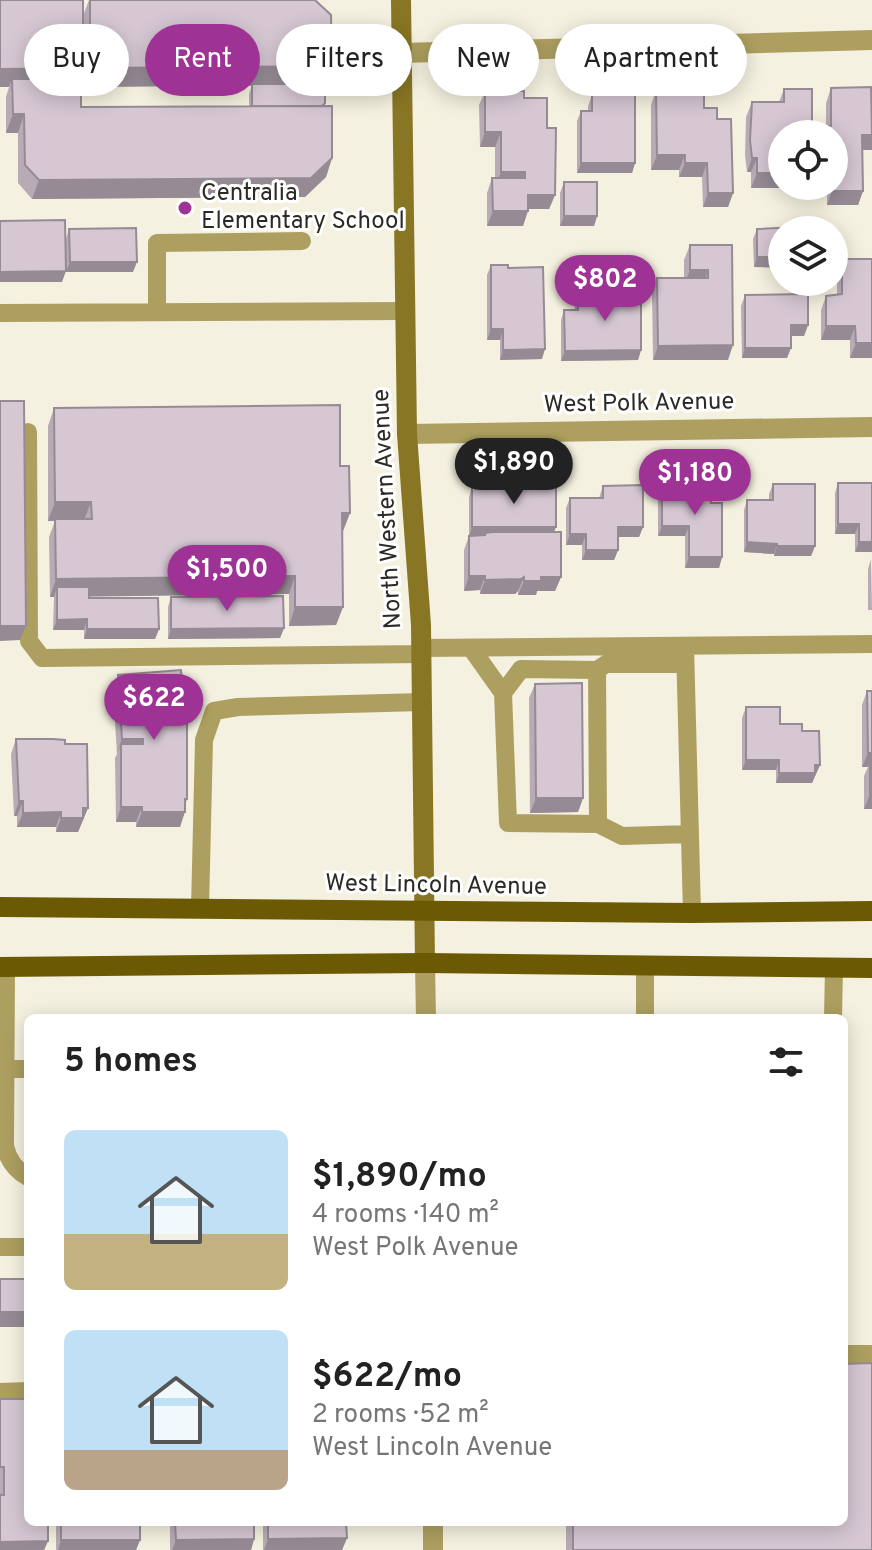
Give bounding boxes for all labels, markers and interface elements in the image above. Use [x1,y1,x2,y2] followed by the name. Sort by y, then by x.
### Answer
[24,24,129,96] chip: Buy
[145,24,260,96] chip: Rent
[276,24,412,96] chip: Filters
[428,24,539,96] chip: New
[555,24,747,96] chip: Apartment
[768,120,848,296] map controls
[768,120,848,200] button: locate
[201,179,405,237] place label: Centralia Elementary School
[176,199,194,217] marker: Centralia Elementary School
[768,216,848,296] button: layers
[558,255,652,323] pin: $802
[573,264,637,297] text: $802
[543,387,735,421] street label: West Polk Avenue
[367,388,409,630] street label: North Western Avenue
[449,438,579,506] pin: $1,890
[473,447,555,480] text: $1,890
[630,449,760,517] pin: $1,180
[657,458,733,491] text: $1,180
[162,545,292,613] pin: $1,500
[186,554,268,587] text: $1,500
[107,674,201,742] pin: $622
[122,683,186,716] text: $622
[325,869,547,903] street label: West Lincoln Avenue
[764,1040,808,1084] icon: filters
[64,1041,198,1084] text: 5 homes
[312,1156,487,1199] text: $1,890/mo
[128,1162,224,1258] icon: home
[312,1199,499,1232] text: 4 rooms · 140 m²
[312,1232,519,1265] text: West Polk Avenue
[312,1356,462,1399] text: $622/mo
[128,1362,224,1458] icon: home
[312,1399,489,1432] text: 2 rooms · 52 m²
[312,1432,552,1465] text: West Lincoln Avenue

